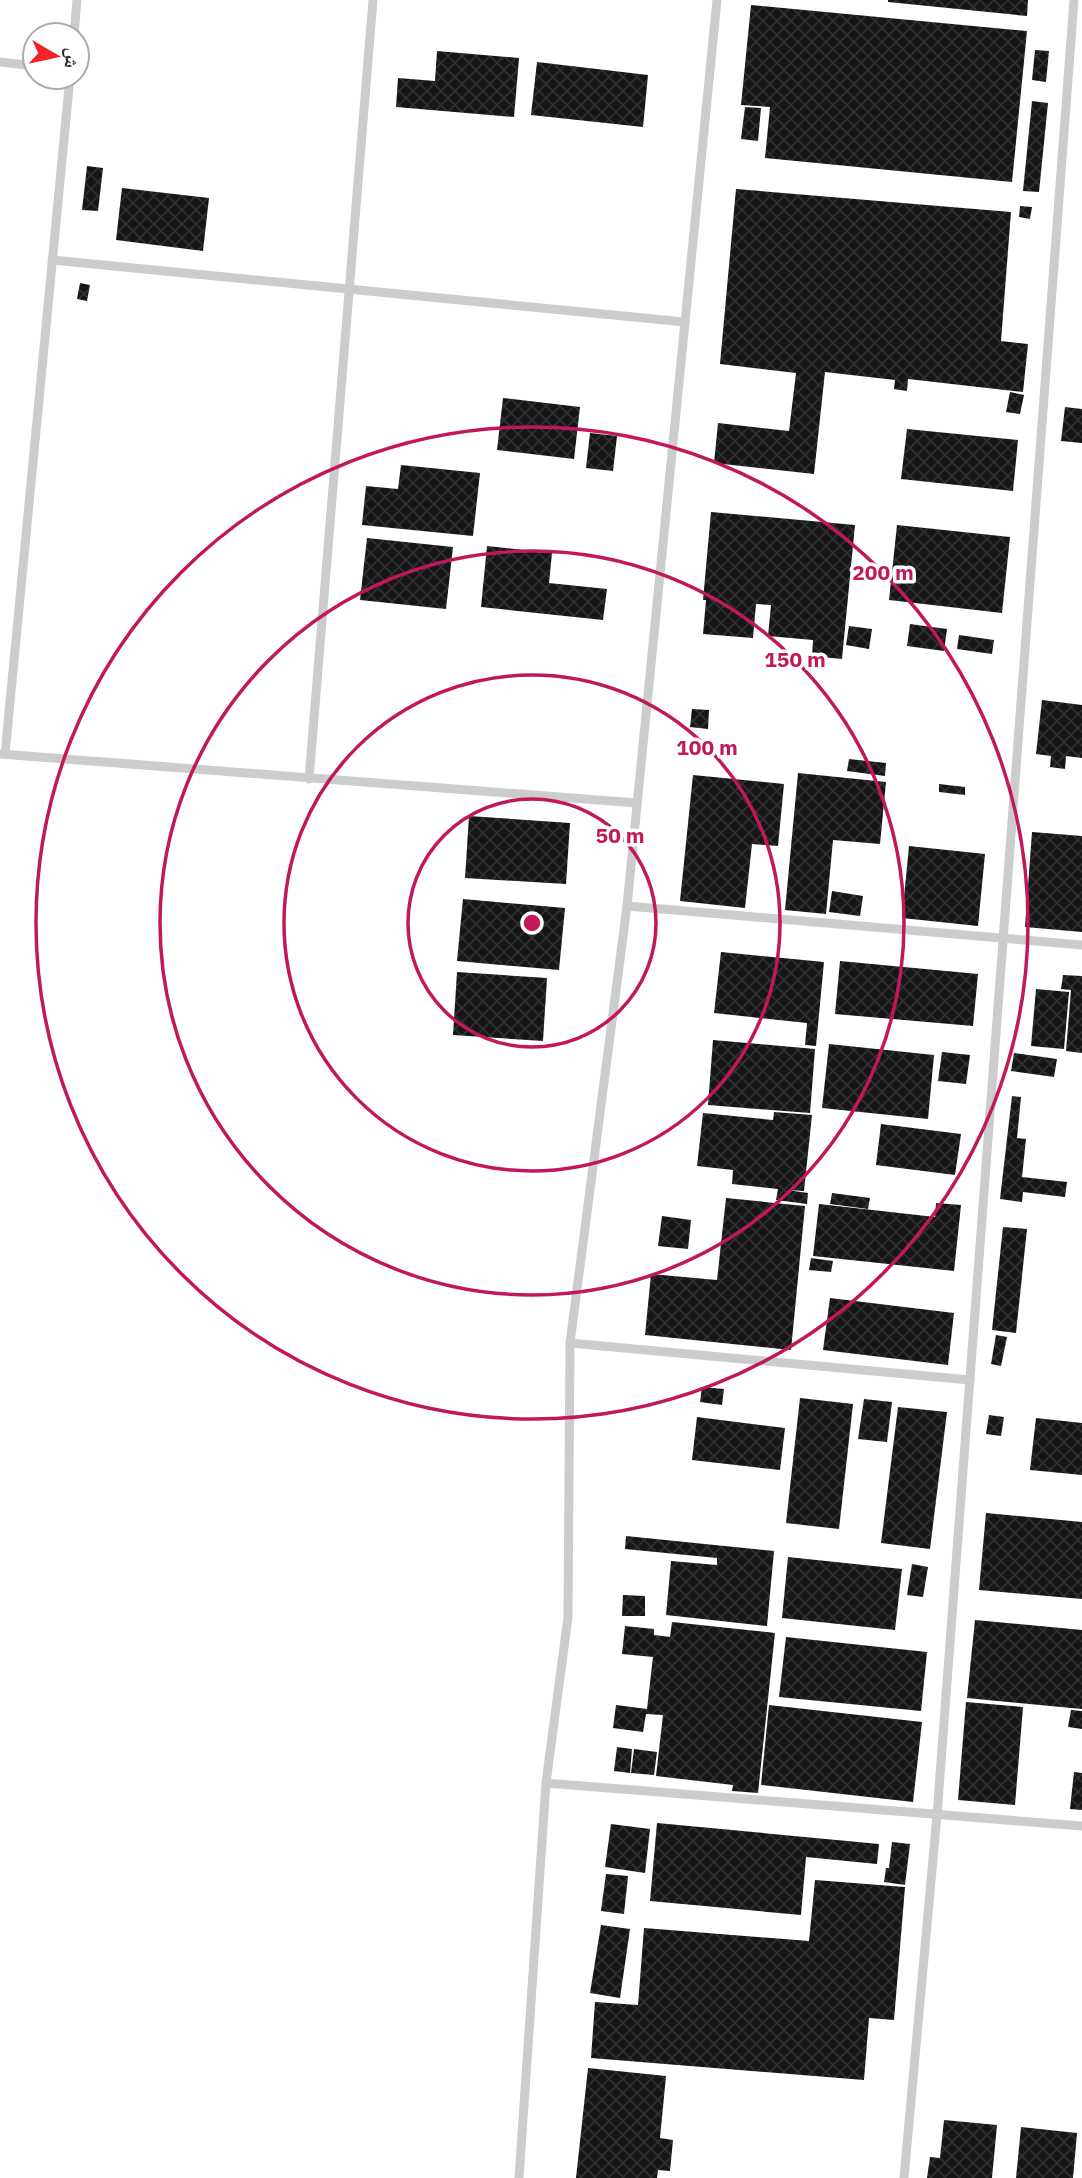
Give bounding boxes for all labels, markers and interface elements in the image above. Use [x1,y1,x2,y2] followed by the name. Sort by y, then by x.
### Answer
[21,21,91,91] north arrow
[59,47,86,70] text: ش
[852,558,914,586] text: 200 m
[764,645,826,673] text: 150 m
[676,733,738,761] text: 100 m
[596,821,644,849] text: 50 m
[520,911,544,935] centre of rings

